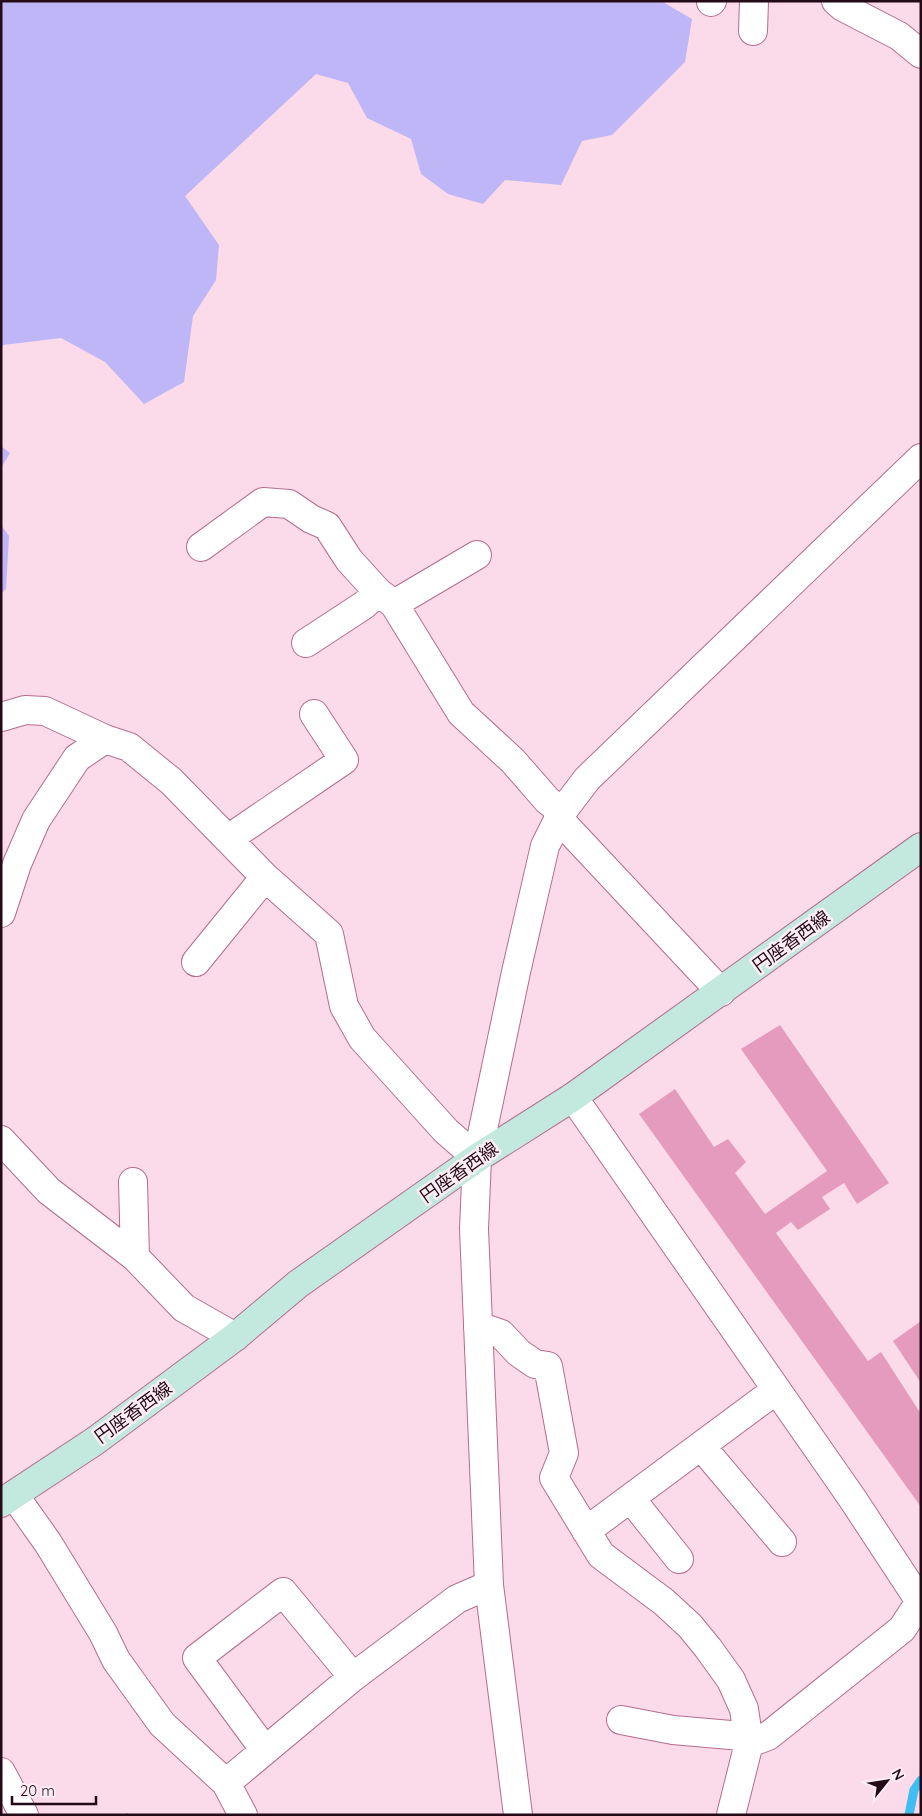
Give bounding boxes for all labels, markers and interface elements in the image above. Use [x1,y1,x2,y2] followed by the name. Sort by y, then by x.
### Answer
[748,905,834,977] street label: 円座香西線
[416,1137,502,1207] street label: 円座香西線
[90,1376,176,1448] street label: 円座香西線
[862,1756,912,1806] north arrow
[888,1766,909,1783] text: N
[12,1774,96,1806] scale bar
[20,1781,55,1800] text: 20 m

